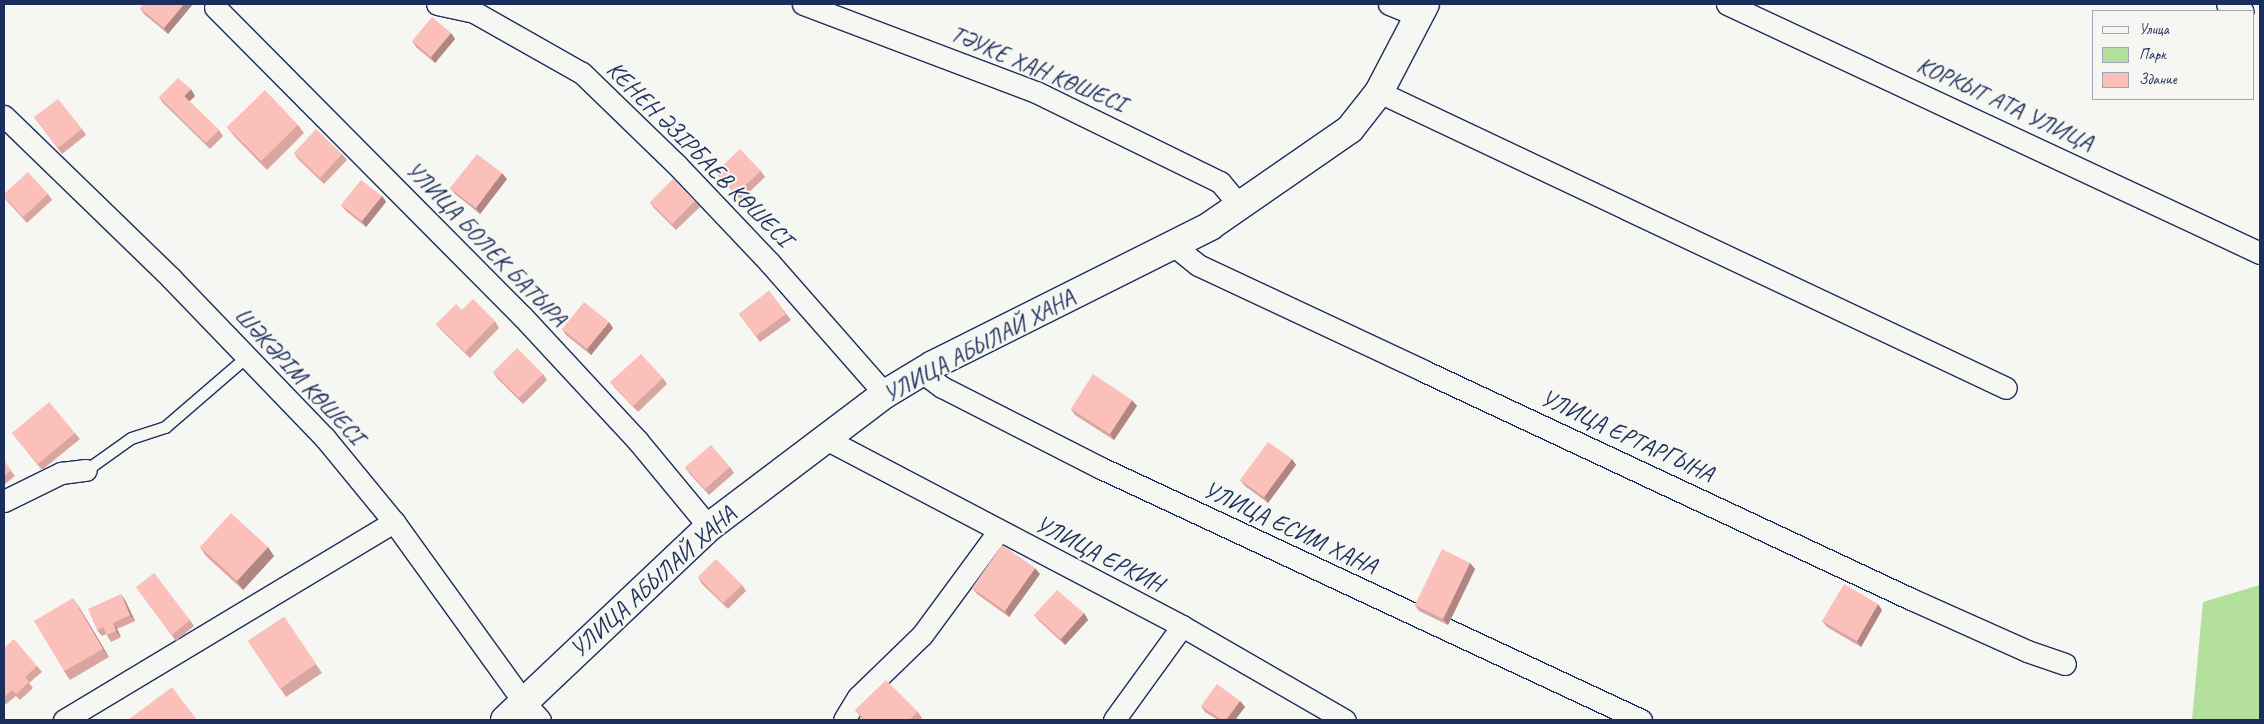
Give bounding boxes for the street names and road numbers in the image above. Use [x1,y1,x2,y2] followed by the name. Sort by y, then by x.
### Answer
[946,19,1130,119] street label: ТӘУКЕ ХАН КӨШЕСІ
[1914,51,2096,157] street label: КОРКЫТ АТА УЛИЦА
[600,55,798,253] street label: КЕНЕН ӘЗІРБАЕВ КӨШЕСІ
[400,156,572,332] street label: УЛИЦА БОЛЕК БАТЫРА
[878,283,1080,409] street label: УЛИЦА АБЫЛАЙ ХАНА
[228,301,370,451] street label: ШӘКӘРІМ КӨШЕСІ
[1536,384,1718,488] street label: УЛИЦА ЕРТАРГЫНА
[1199,475,1381,581] street label: УЛИЦА ЕСИМ ХАНА
[564,500,742,664] street label: УЛИЦА АБЫЛАЙ ХАНА
[1030,509,1168,599] street label: УЛИЦА ЕРКИН

